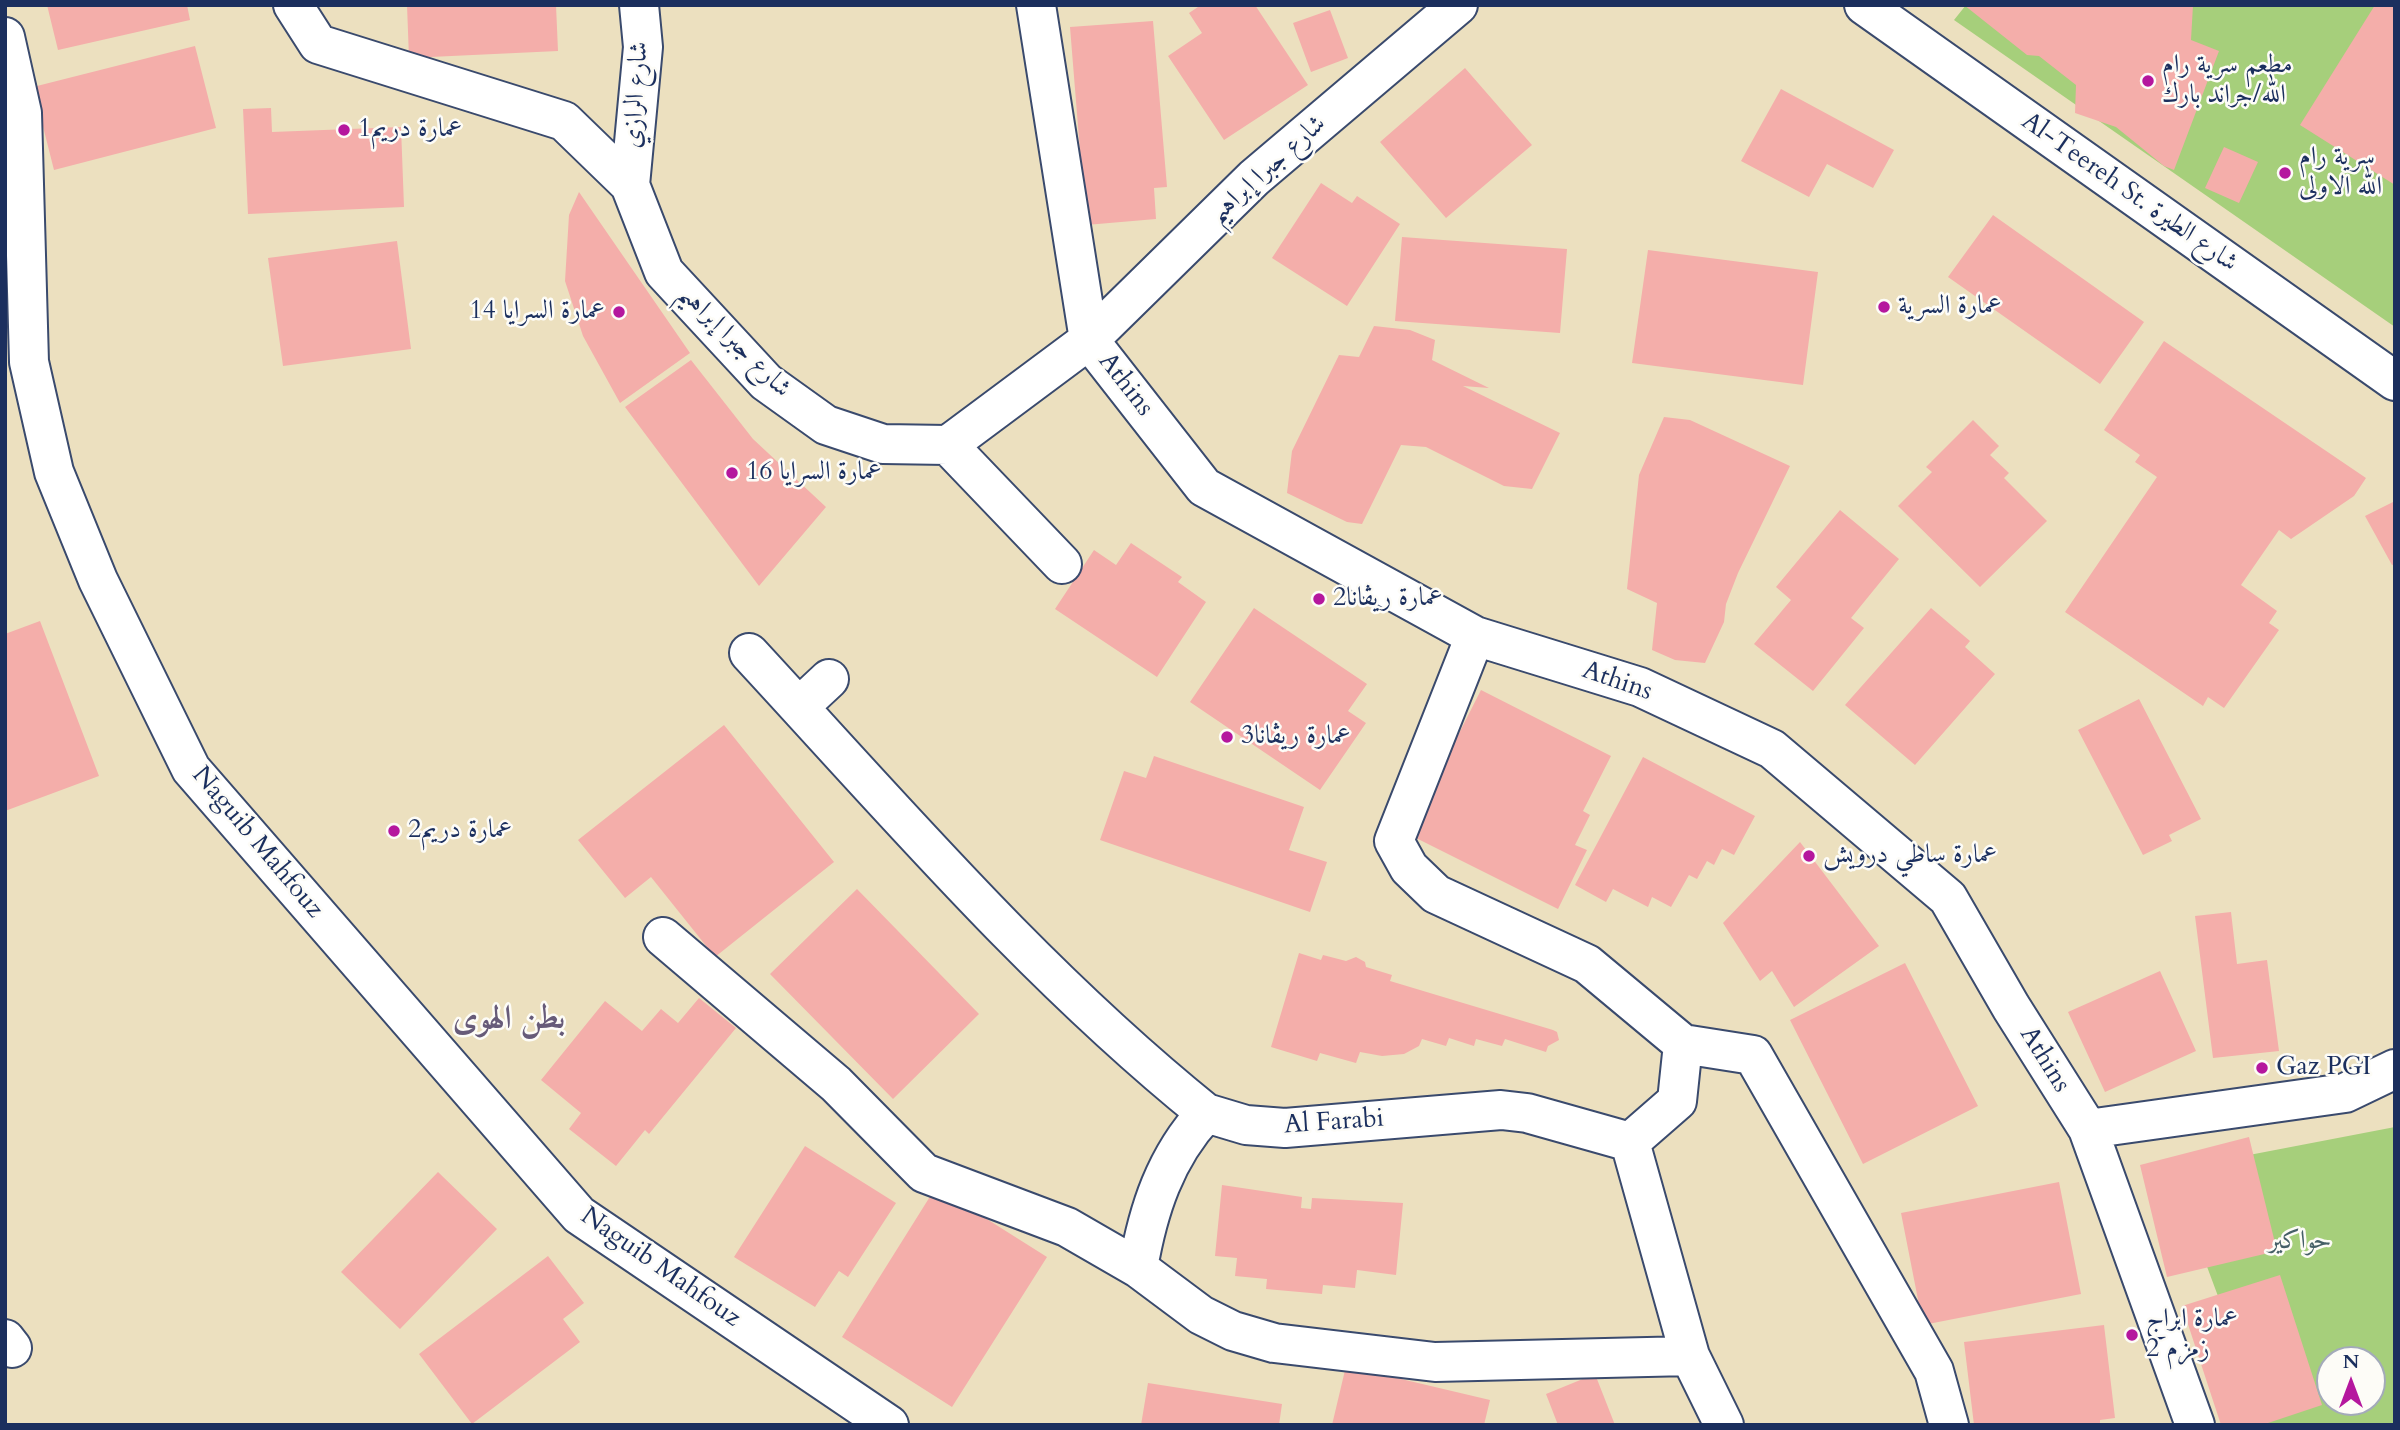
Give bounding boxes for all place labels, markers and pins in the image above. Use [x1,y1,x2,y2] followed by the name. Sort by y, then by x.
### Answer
[2162,50,2293,112] place label: مطعم سرية رام الله/جراند بارك
[2140,73,2156,89] marker: مطعم سرية رام الله/جراند بارك
[358,114,462,146] place label: عمارة دريم1
[336,122,352,138] marker: عمارة دريم1
[2299,142,2382,204] place label: سرية رام الله الاولى
[2277,165,2293,181] marker: سرية رام الله الاولى
[1898,291,2002,323] place label: عمارة السرية
[469,296,605,328] place label: عمارة السرايا 14
[1876,299,1892,315] marker: عمارة السرية
[611,304,627,320] marker: عمارة السرايا 14
[746,457,882,489] place label: عمارة السرايا 16
[724,465,740,481] marker: عمارة السرايا 16
[1333,583,1443,615] place label: عمارة ريڤانا2
[1311,591,1327,607] marker: عمارة ريڤانا2
[1241,721,1351,753] place label: عمارة ريڤانا3
[1219,729,1235,745] marker: عمارة ريڤانا3
[408,815,512,847] place label: عمارة دريم2
[386,823,402,839] marker: عمارة دريم2
[1823,840,1997,872] place label: عمارة ساطي درويش
[1801,848,1817,864] marker: عمارة ساطي درويش
[2276,1052,2371,1084] place label: Gaz PGI
[2254,1060,2270,1076] marker: Gaz PGI
[2146,1304,2238,1366] place label: عمارة ابراج زمزم 2
[2124,1327,2140,1343] marker: عمارة ابراج زمزم 2

